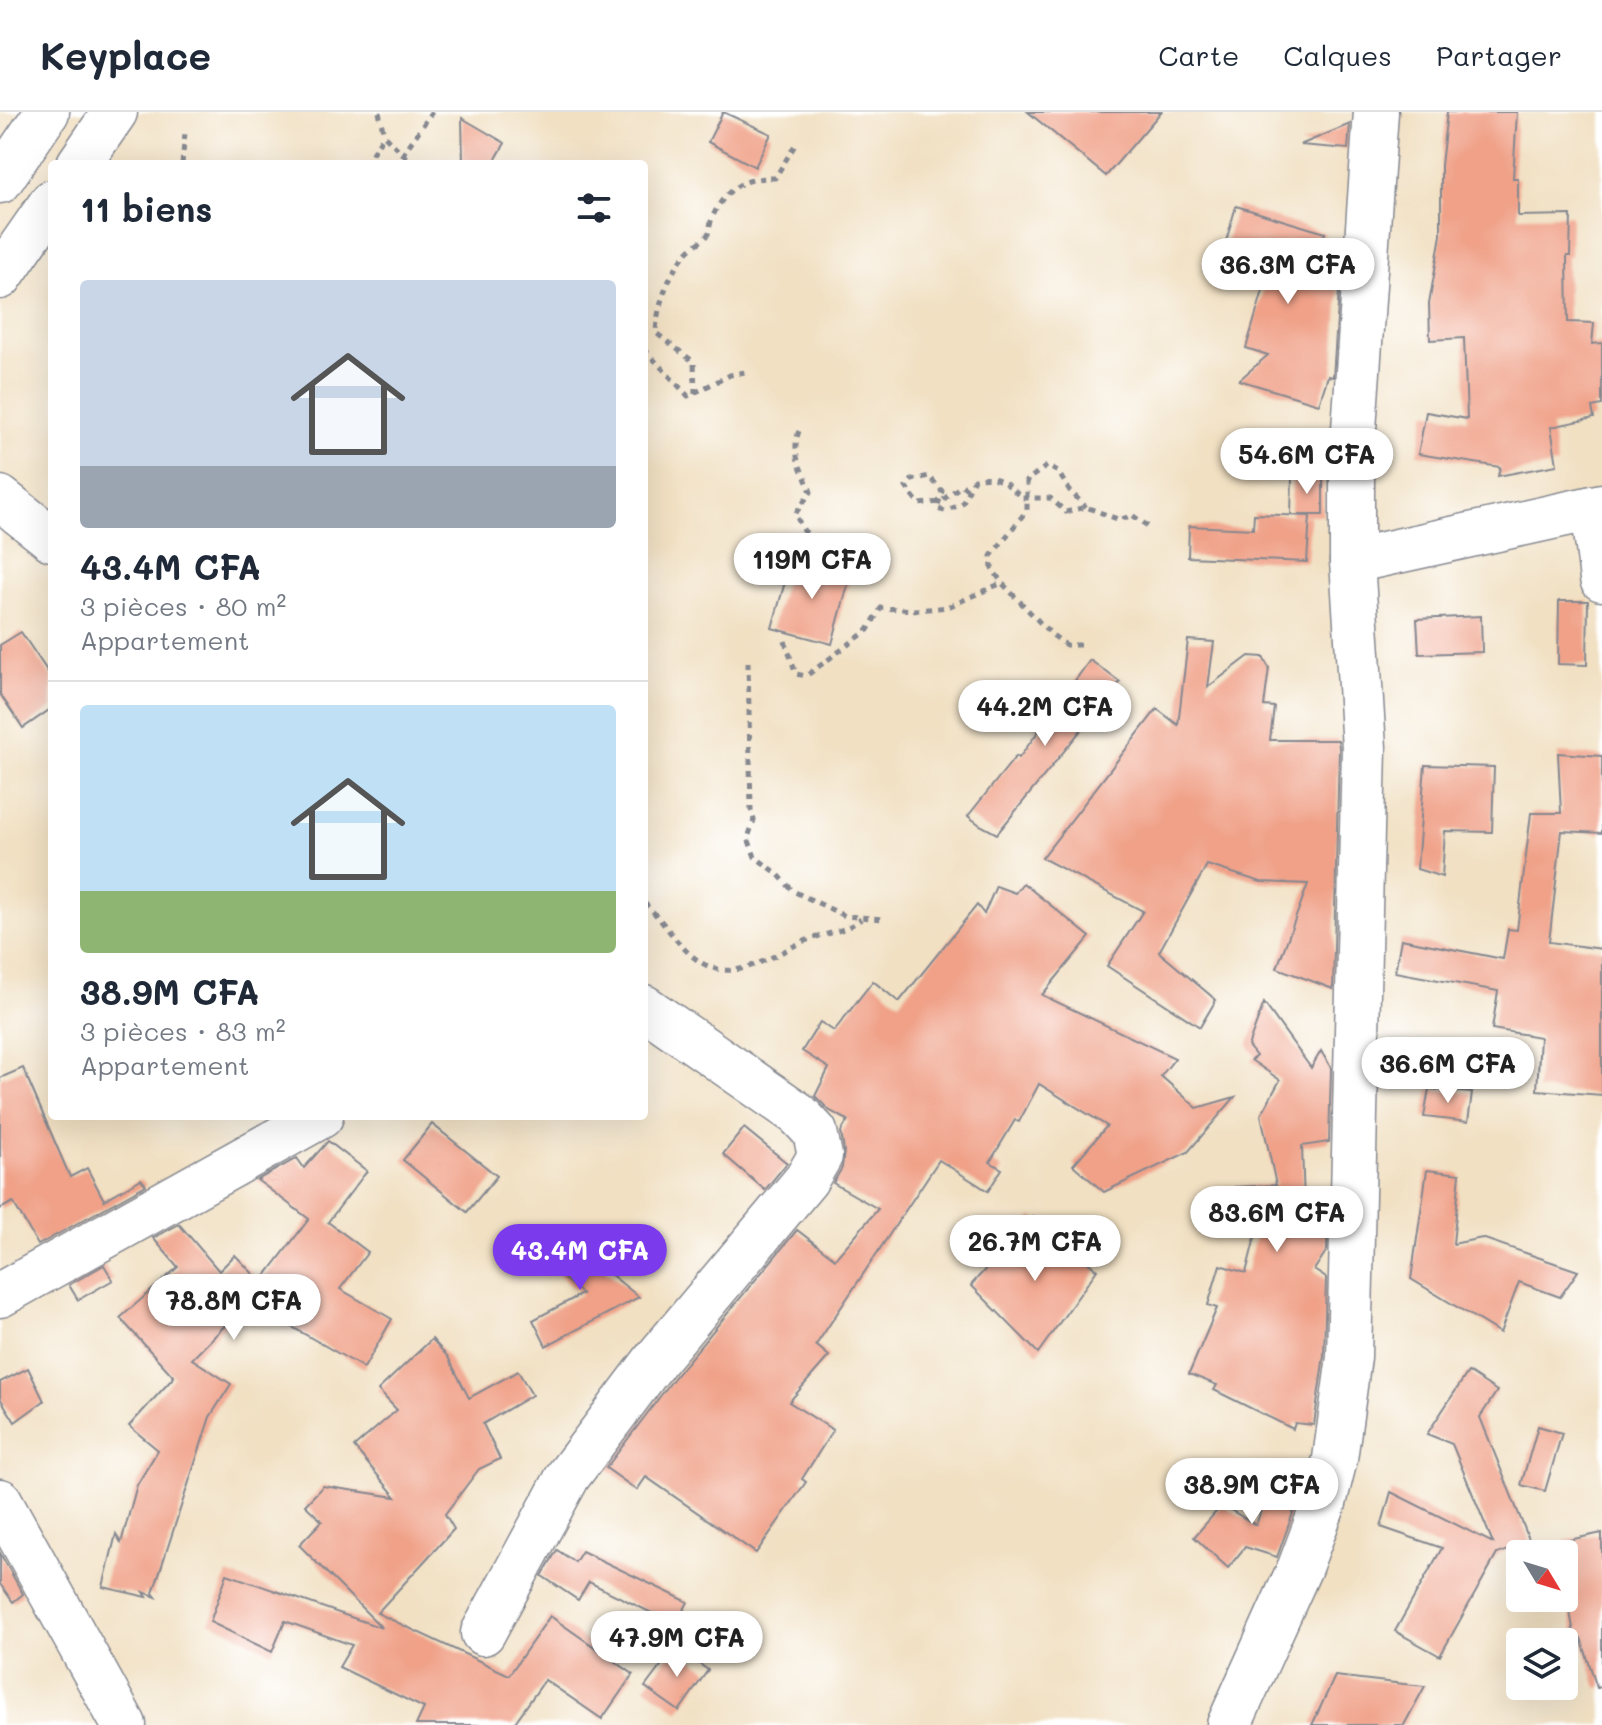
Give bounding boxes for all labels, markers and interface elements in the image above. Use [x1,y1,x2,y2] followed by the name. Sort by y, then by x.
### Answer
[40,30,211,80] text: Keyplace
[1158,37,1239,73] text: Carte
[1283,37,1392,73] text: Calques
[1436,37,1562,73] text: Partager
[80,186,212,231] text: 11 biens
[572,186,616,230] icon: filters
[1196,238,1380,306] pin: 36.3M CFA
[1220,247,1356,281] text: 36.3M CFA
[276,332,420,476] icon: home
[1215,428,1399,496] pin: 54.6M CFA
[1238,437,1376,471] text: 54.6M CFA
[729,533,895,601] pin: 119M CFA
[752,542,872,576] text: 119M CFA
[80,544,261,589] text: 43.4M CFA
[80,589,286,623] text: 3 pièces · 80 m²
[80,623,250,657] text: Appartement
[953,680,1137,748] pin: 44.2M CFA
[976,689,1114,723] text: 44.2M CFA
[276,757,420,901] icon: home
[80,969,259,1014] text: 38.9M CFA
[80,1014,285,1048] text: 3 pièces · 83 m²
[1356,1037,1540,1105] pin: 36.6M CFA
[1380,1046,1516,1080] text: 36.6M CFA
[80,1048,250,1082] text: Appartement
[1185,1186,1369,1254] pin: 83.6M CFA
[1208,1195,1346,1229] text: 83.6M CFA
[943,1215,1127,1283] pin: 26.7M CFA
[488,1224,672,1292] pin: 43.4M CFA
[968,1224,1102,1258] text: 26.7M CFA
[511,1233,649,1267] text: 43.4M CFA
[142,1274,326,1342] pin: 78.8M CFA
[166,1283,302,1317] text: 78.8M CFA
[1160,1458,1344,1526] pin: 38.9M CFA
[1183,1467,1321,1501] text: 38.9M CFA
[1506,1540,1578,1612] north arrow
[1506,1540,1578,1700] map controls
[585,1611,769,1679] pin: 47.9M CFA
[609,1620,745,1654] text: 47.9M CFA
[1506,1628,1578,1700] button: layers

